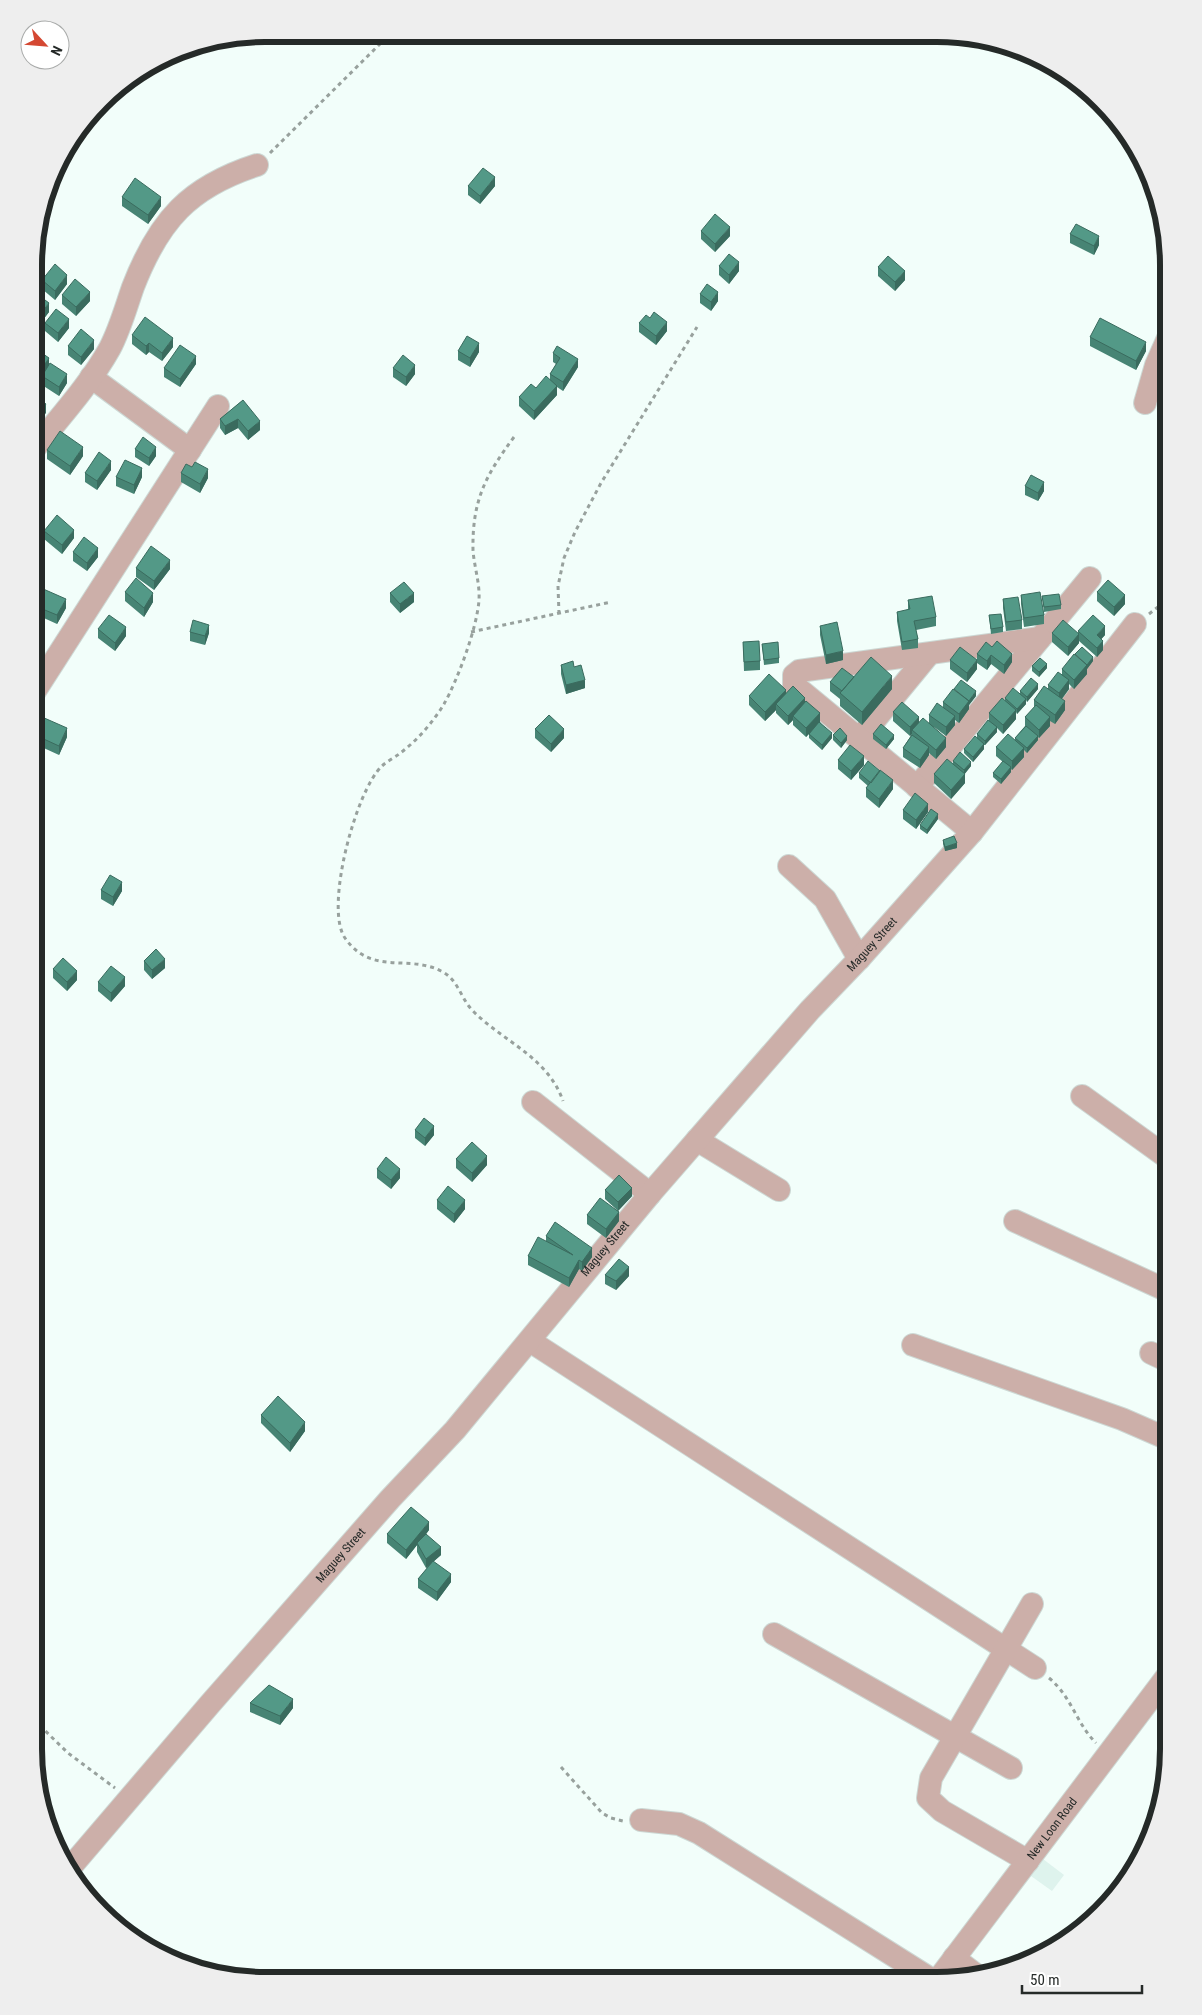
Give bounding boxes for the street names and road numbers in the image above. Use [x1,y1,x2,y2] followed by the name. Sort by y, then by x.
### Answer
[844,914,900,974] street label: Maguey Street
[578,1218,632,1279] street label: Maguey Street
[313,1525,369,1585] street label: Maguey Street
[1024,1795,1080,1862] street label: New Loon Road

